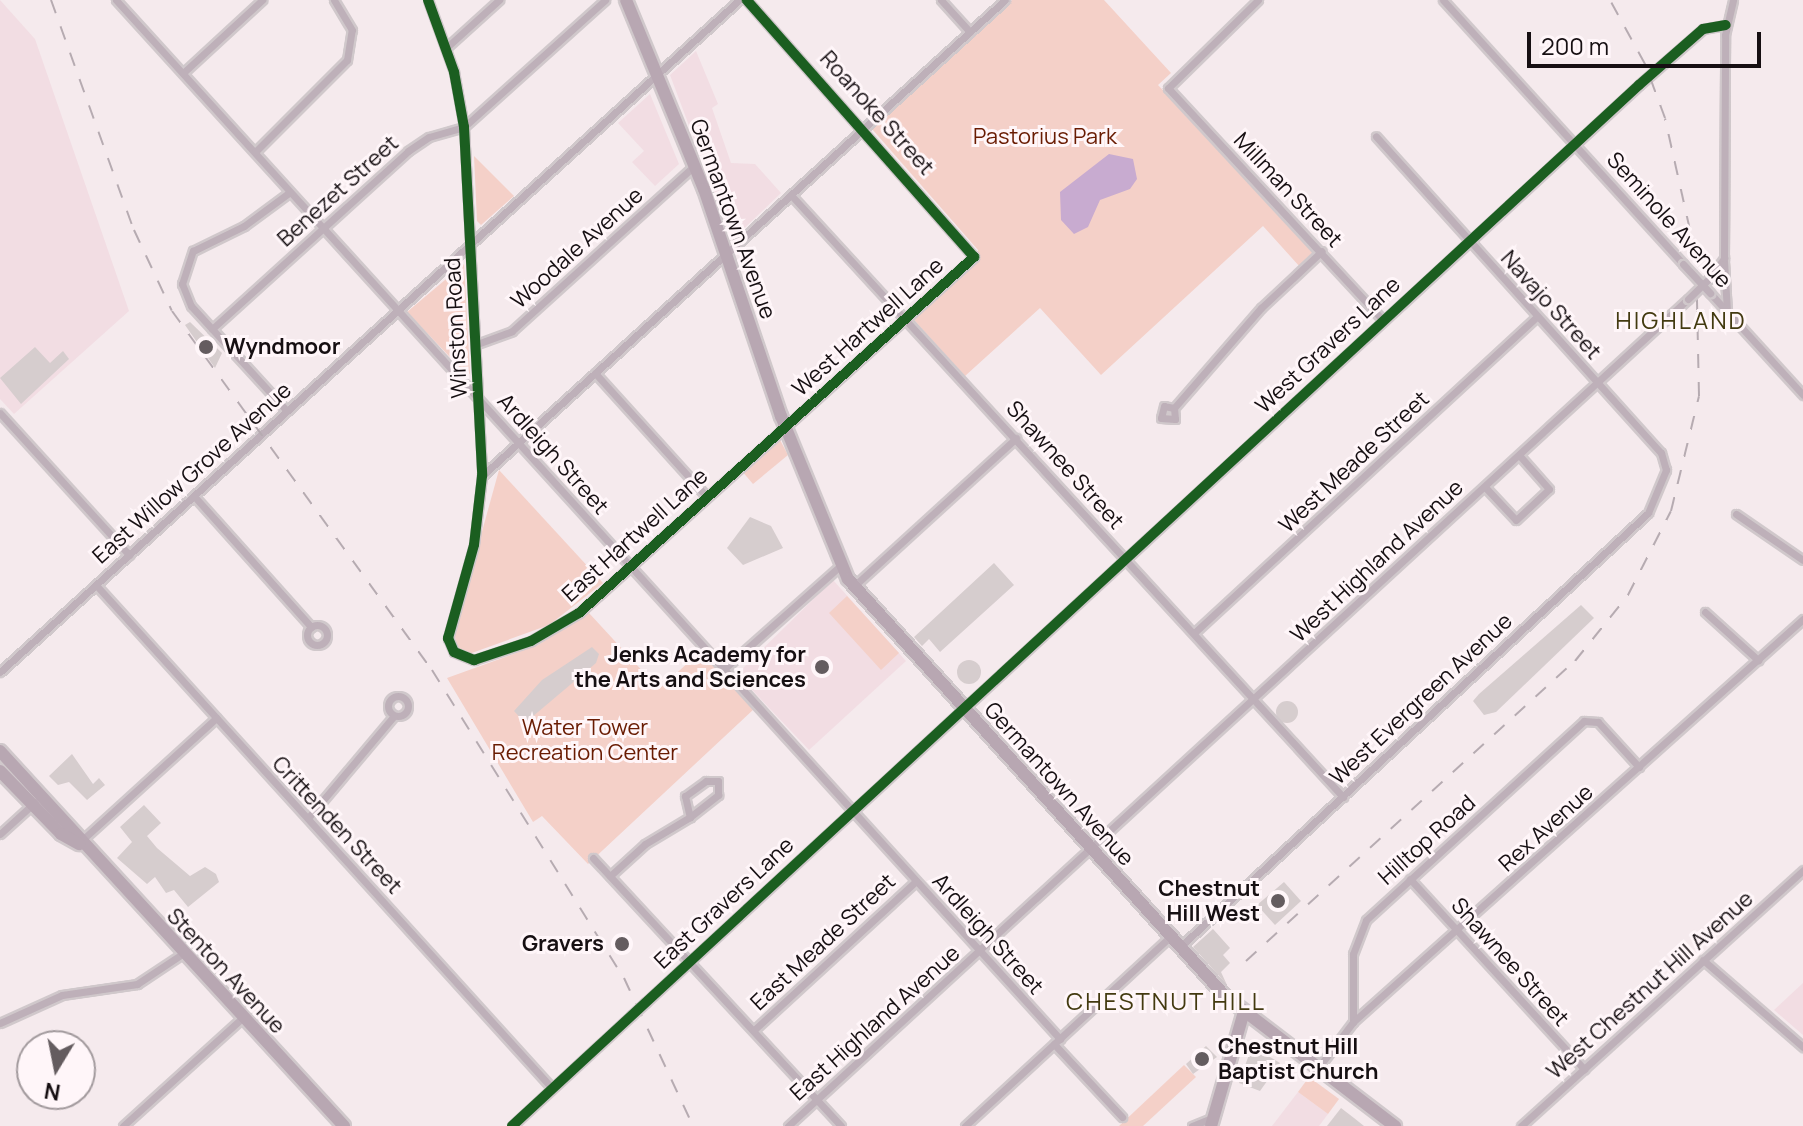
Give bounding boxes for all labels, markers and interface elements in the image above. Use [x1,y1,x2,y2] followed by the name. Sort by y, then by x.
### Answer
[1531,16,1765,66] scale bar
[1541,29,1609,62] text: 200 m
[814,46,940,180] street label: Roanoke Street
[685,115,781,323] street label: Germantown Avenue
[973,124,1117,150] park label: Pastorius Park
[1228,127,1348,253] street label: Millman Street
[272,130,404,252] street label: Benezet Street
[1601,147,1737,293] street label: Seminole Avenue
[506,182,648,314] street label: Woodale Avenue
[1495,245,1607,365] street label: Navajo Street
[787,252,949,402] street label: West Hartwell Lane
[439,257,473,399] street label: Winston Road
[1250,271,1406,419] street label: West Gravers Lane
[1615,306,1747,334] district label: HIGHLAND
[224,334,340,360] place label: Wyndmoor
[195,336,217,358] marker: Wyndmoor
[87,377,297,569] street label: East Willow Grove Avenue
[1274,386,1434,538] street label: West Meade Street
[492,388,614,520] street label: Ardleigh Street
[1001,396,1129,534] street label: Shawnee Street
[557,463,713,607] street label: East Hartwell Lane
[1285,474,1469,648] street label: West Highland Avenue
[1324,608,1518,790] street label: West Evergreen Avenue
[575,641,806,692] place label: Jenks Academy for the Arts and Sciences
[813,658,831,676] marker: Jenks Academy for the Arts and Sciences
[979,697,1139,871] street label: Germantown Avenue
[492,714,678,766] park label: Water Tower Recreation Center
[267,751,407,899] street label: Crittenden Street
[1493,779,1599,877] street label: Rex Avenue
[1373,790,1481,890] street label: Hilltop Road
[649,832,799,974] street label: East Gravers Lane
[745,868,901,1016] street label: East Meade Street
[927,868,1049,1000] street label: Ardleigh Street
[1158,875,1260,926] place label: Chestnut Hill West
[1541,885,1759,1085] street label: West Chestnut Hill Avenue
[1267,890,1289,912] marker: Chestnut Hill West
[1446,893,1574,1031] street label: Shawnee Street
[161,903,291,1039] street label: Stenton Avenue
[522,931,604,957] place label: Gravers
[611,933,633,955] marker: Gravers
[785,940,965,1106] street label: East Highland Avenue
[1066,987,1266,1015] district label: CHESTNUT HILL
[16,1030,96,1110] north arrow
[1218,1033,1378,1084] place label: Chestnut Hill Baptist Church
[1193,1050,1211,1068] marker: Chestnut Hill Baptist Church
[42,1076,63,1108] text: N

